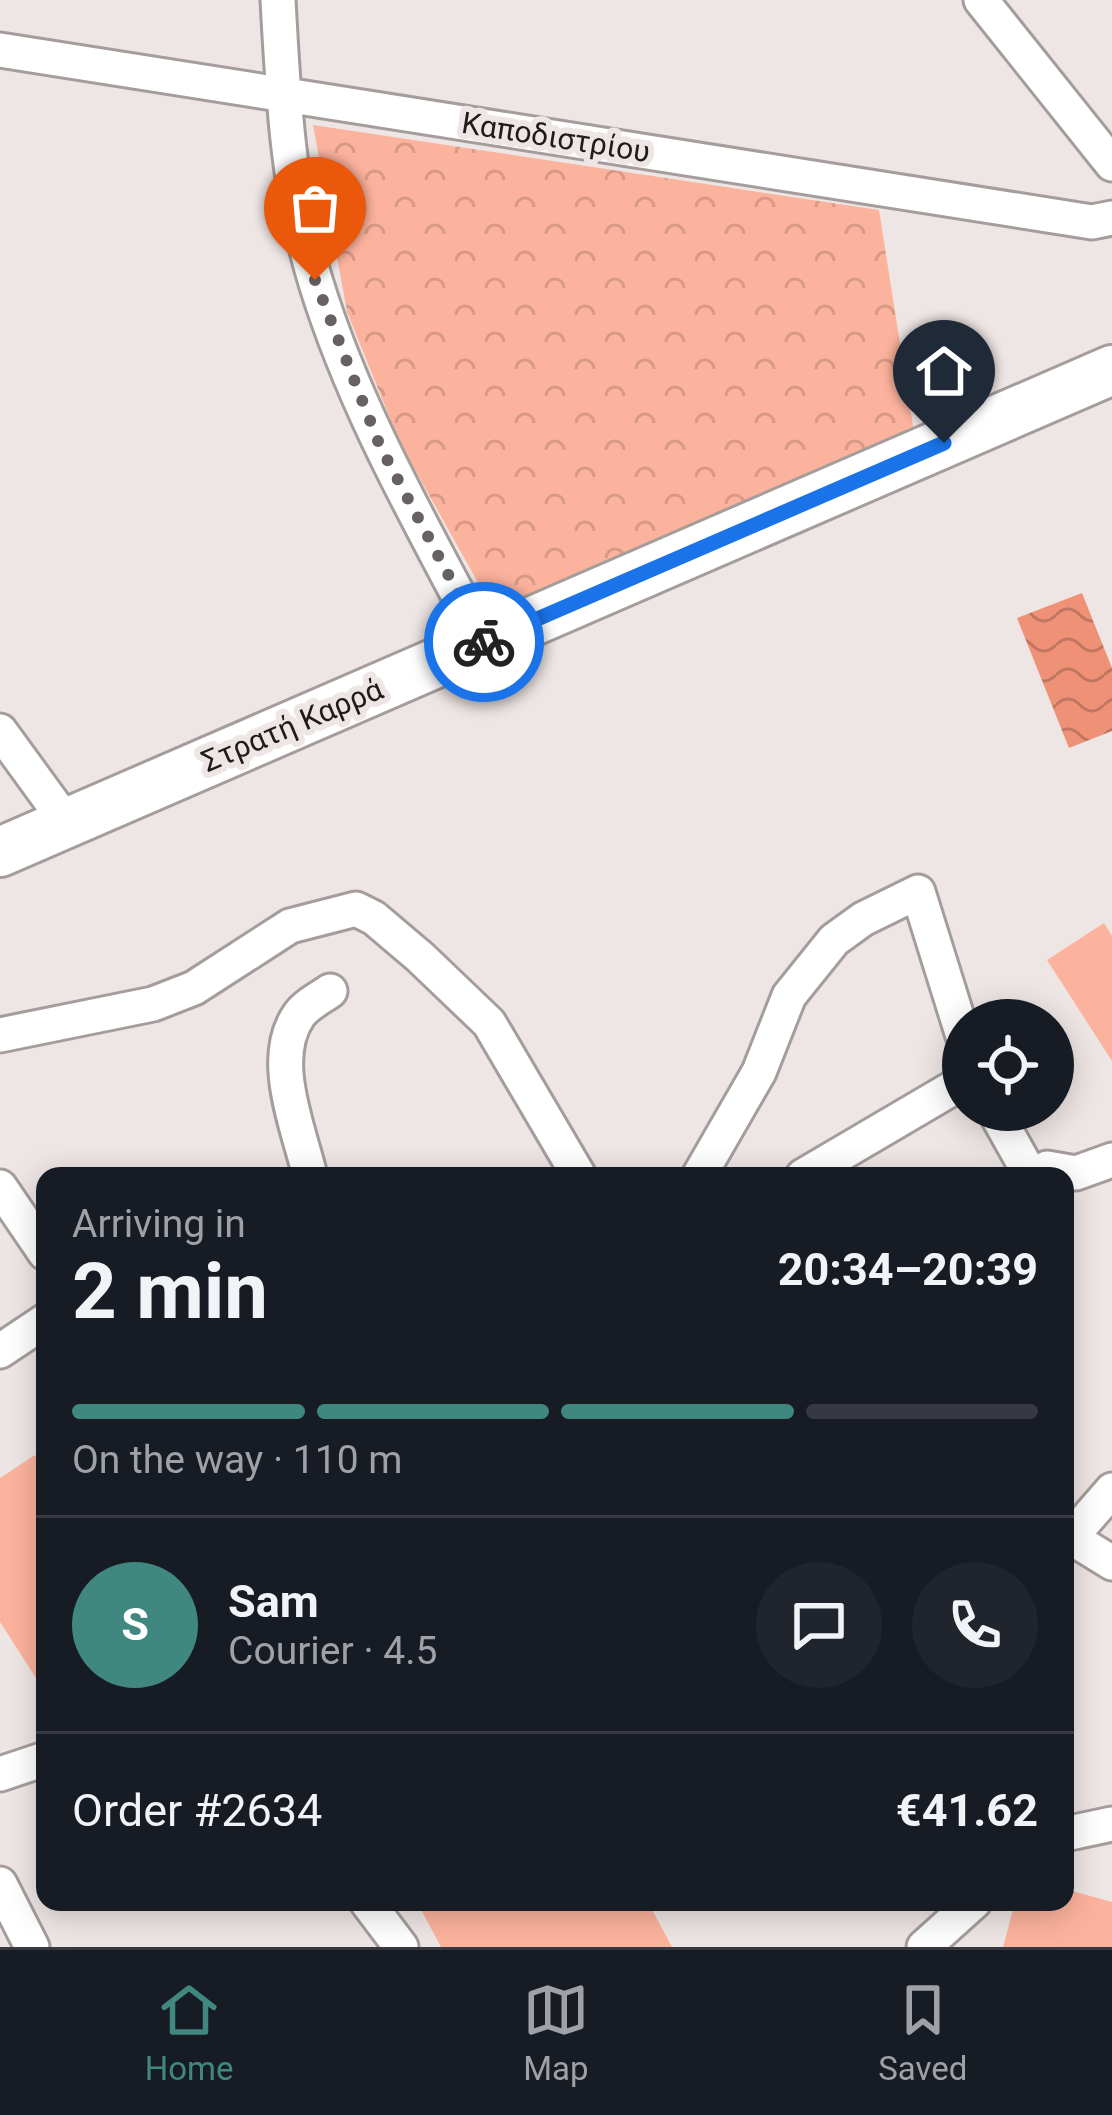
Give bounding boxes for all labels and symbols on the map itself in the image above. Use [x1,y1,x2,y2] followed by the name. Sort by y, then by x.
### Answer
[459,105,653,169] street label: Καποδιστρίου
[264,157,366,280] pin
[893,320,995,443] pin
[424,582,544,702] courier
[196,671,388,779] street label: Στρατή Καρρά

